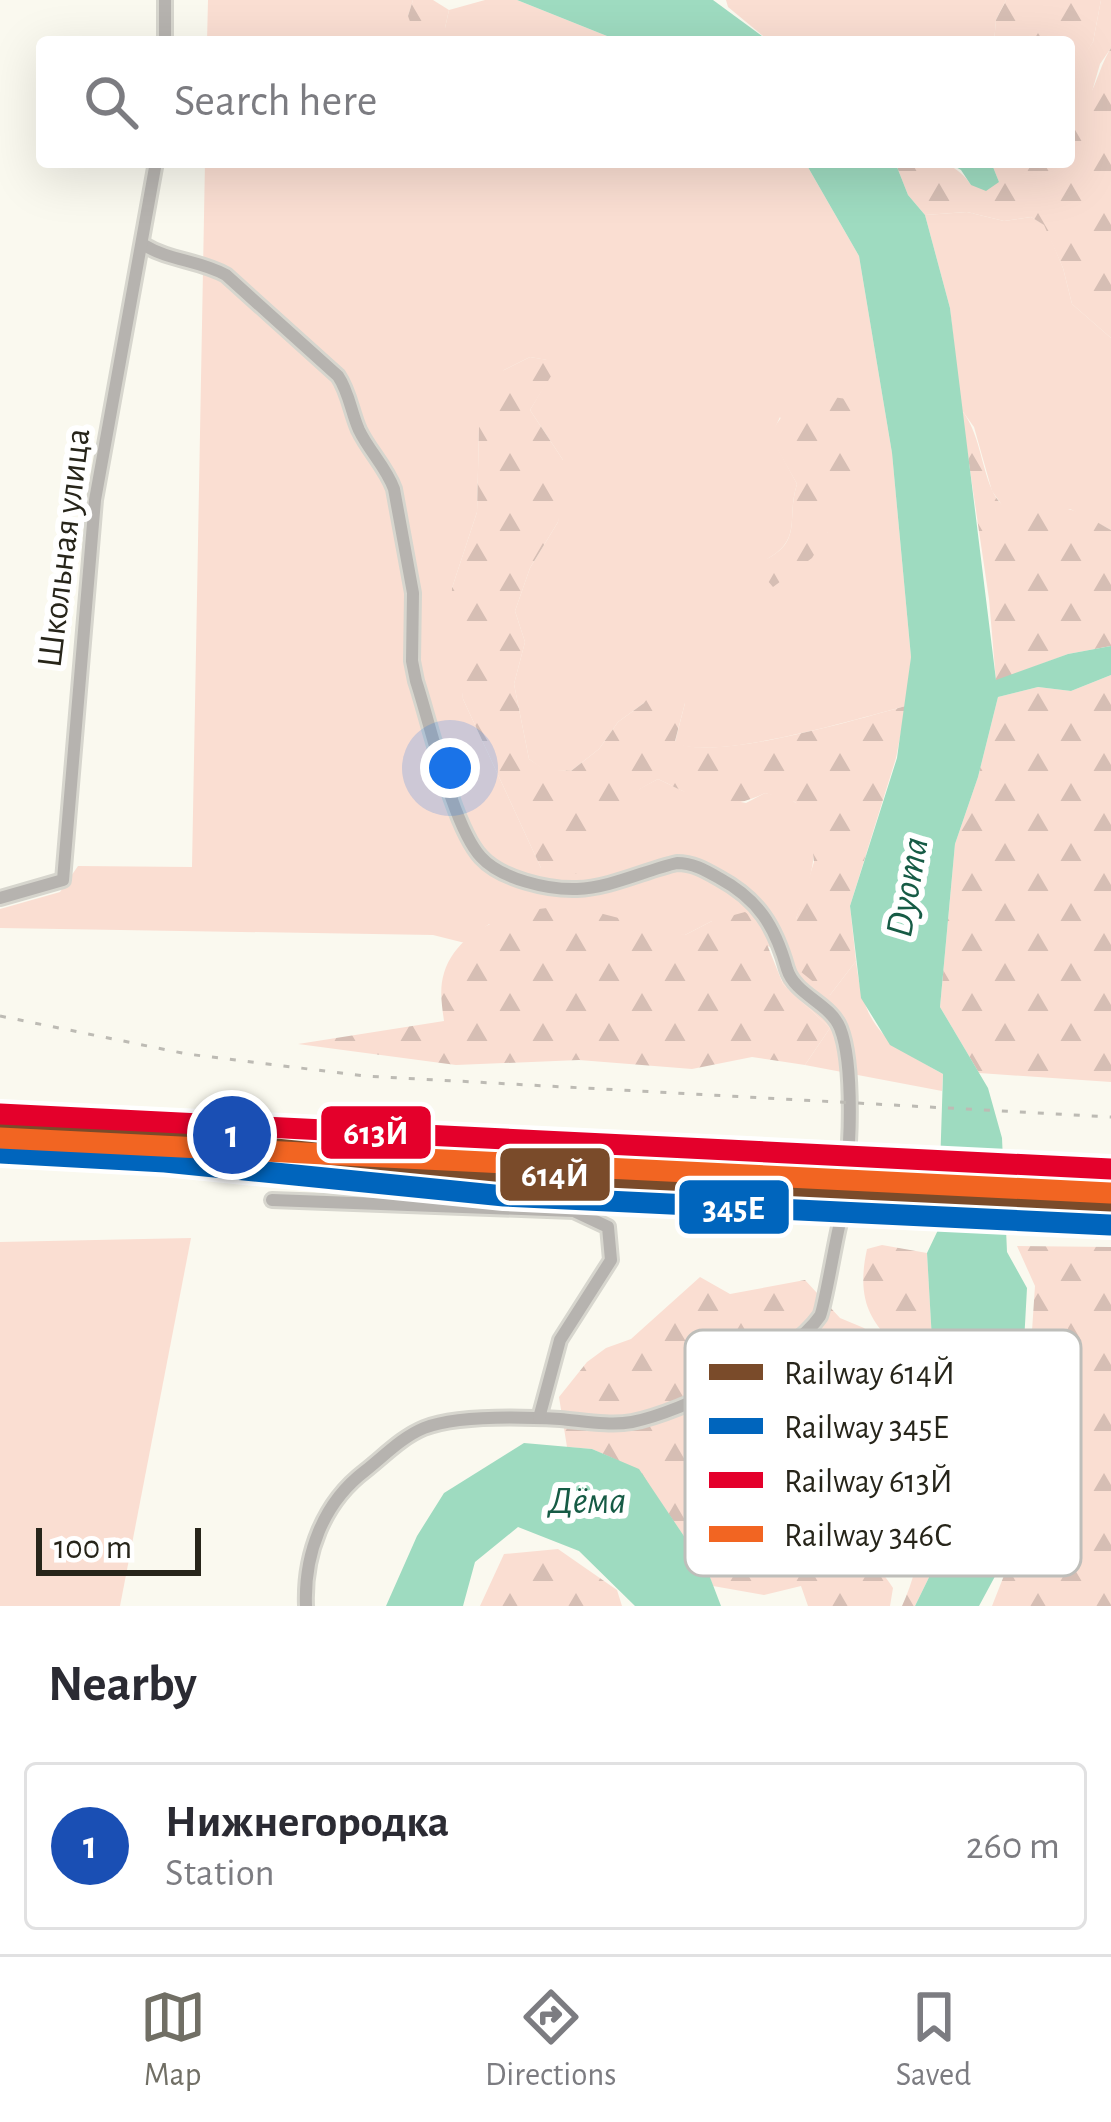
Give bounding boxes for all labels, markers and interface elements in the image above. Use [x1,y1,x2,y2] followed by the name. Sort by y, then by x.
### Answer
[36,36,1075,168] search box
[78,69,144,135] icon: search
[174,79,377,124] text: Search here
[31,426,97,670] street label: Школьная улица
[420,738,480,798] your location
[880,834,936,940] water label: Dyoma
[193,1090,271,1180] pin: 1
[319,1104,433,1161] line badge: 613Й
[343,1116,409,1151] text: 613Й
[498,1146,612,1203] line badge: 614Й
[521,1158,589,1193] text: 614Й
[677,1178,791,1236] line badge: 345Е
[702,1193,766,1226] text: 345Е
[685,1330,1081,1576] legend
[784,1356,955,1391] text: Railway 614Й
[784,1412,950,1445] text: Railway 345Е
[784,1464,953,1499] text: Railway 613Й
[547,1482,626,1521] water label: Дёма
[784,1520,953,1553] text: Railway 346С
[36,1522,201,1575] scale bar
[54,1532,132,1565] text: 100 m
[48,1659,197,1710] text: Nearby
[165,1800,449,1845] text: Нижнегородка
[83,1827,97,1866] text: 1
[966,1827,1060,1866] text: 260 m
[165,1854,275,1893] text: Station
[140,1984,206,2096] tab: Map
[485,1984,616,2096] tab: Directions
[896,1984,971,2096] tab: Saved

